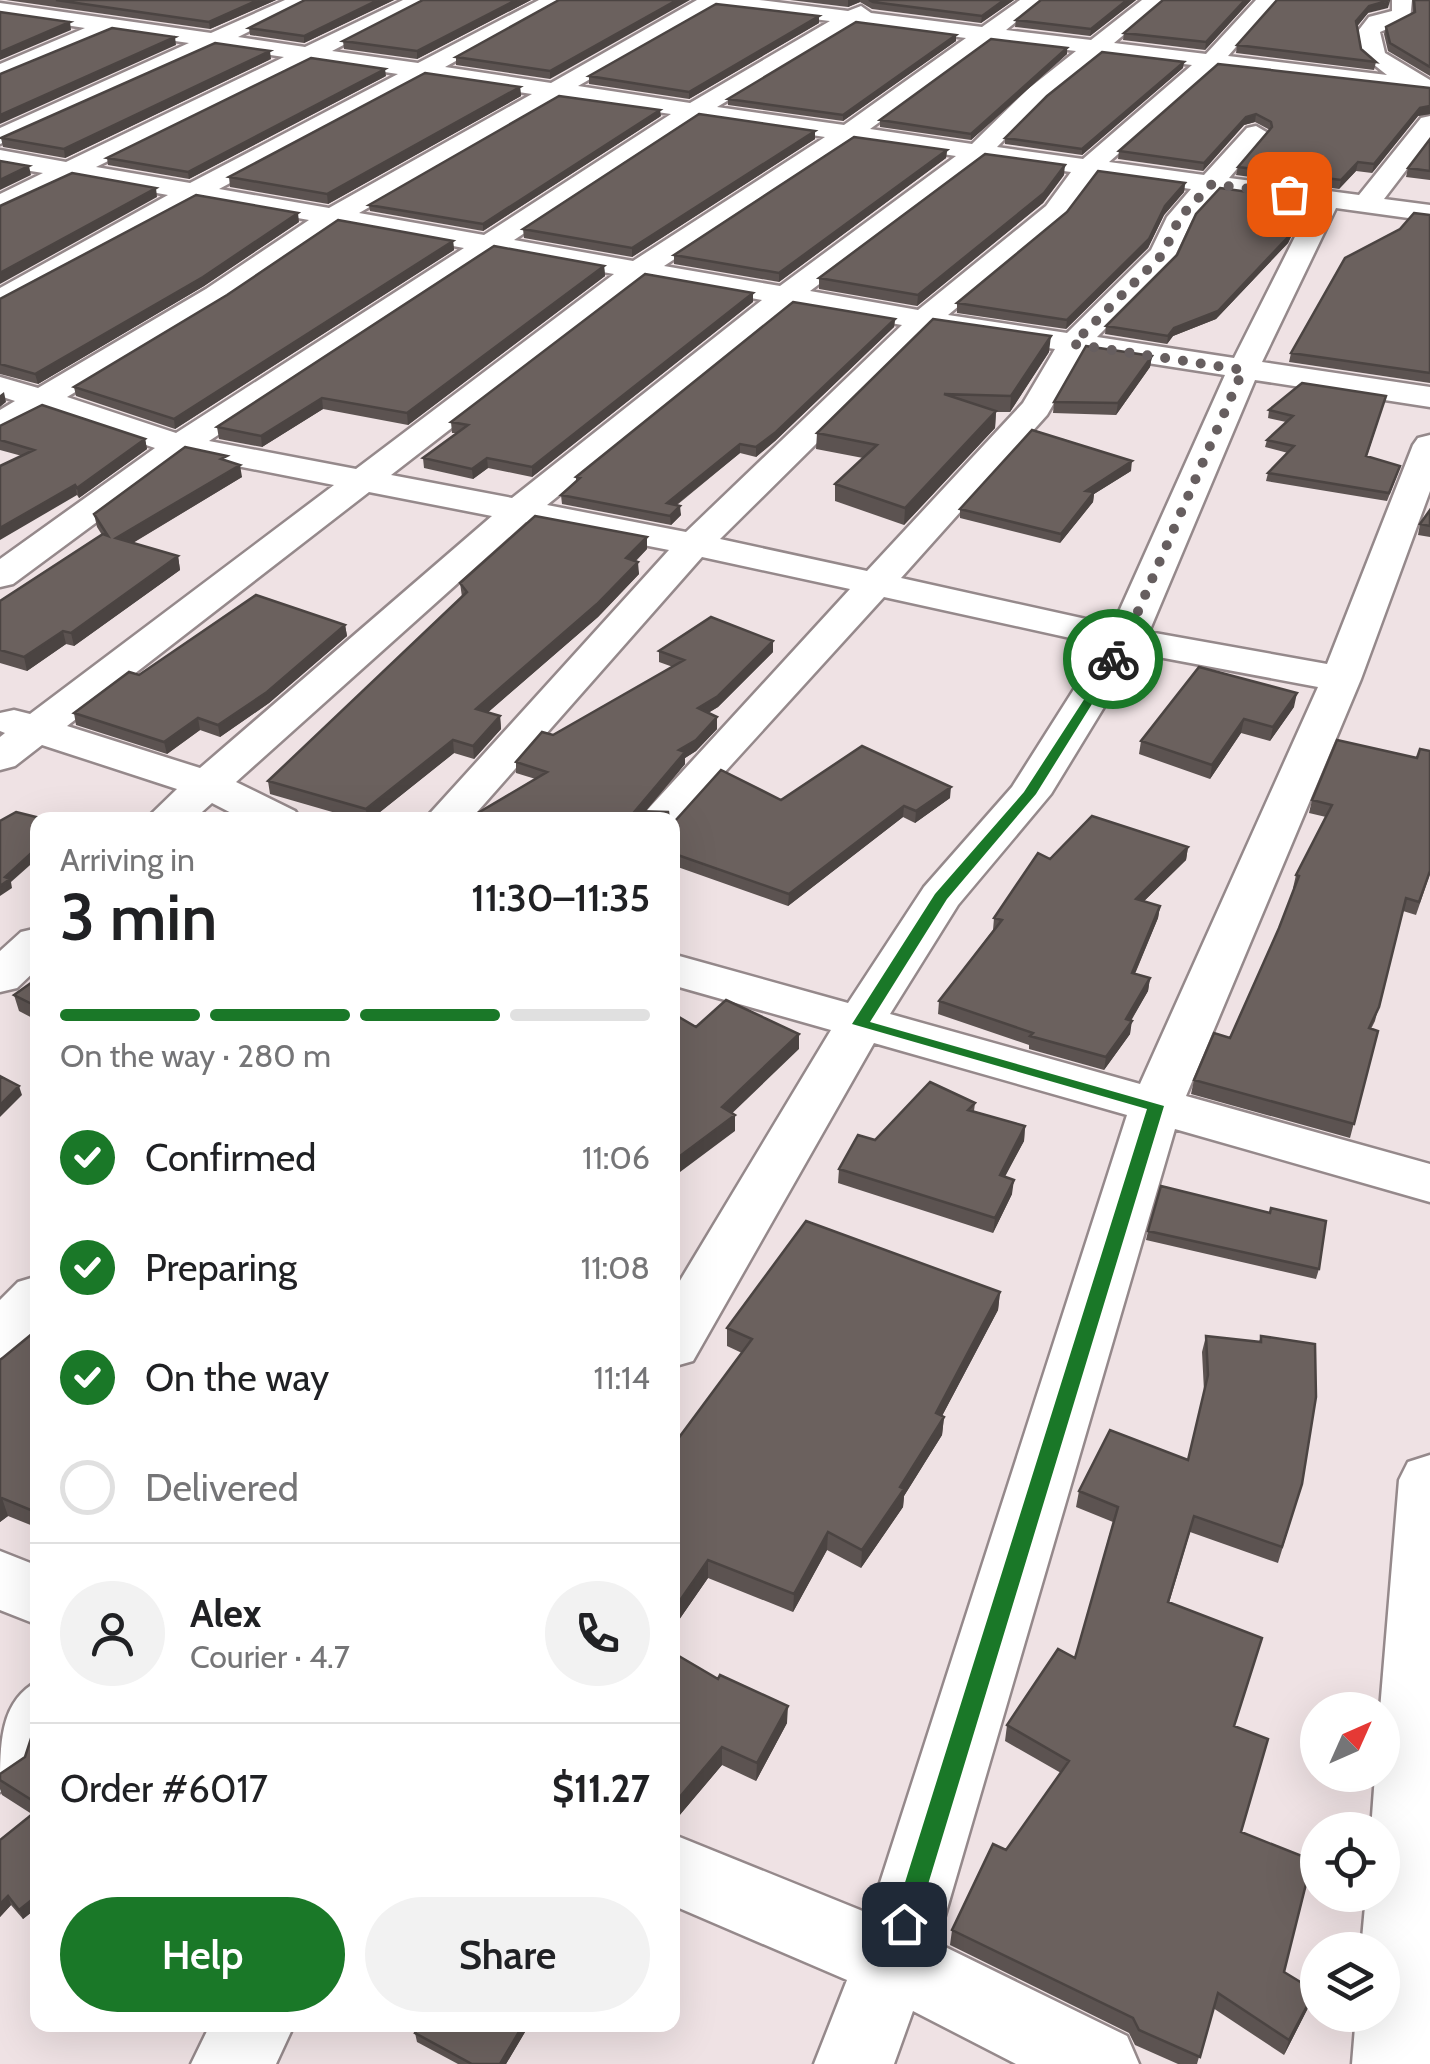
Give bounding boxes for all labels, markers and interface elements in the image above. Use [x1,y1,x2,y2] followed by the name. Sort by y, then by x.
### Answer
[1247,152,1332,237] pin
[1262,167,1317,222] icon: bag
[1063,609,1163,709] courier
[1086,632,1141,687] icon: bike
[60,840,195,879] text: Arriving in
[471,874,650,921] text: 11:30–11:35
[60,877,217,956] text: 3 min
[60,1036,331,1075] text: On the way · 280 m
[60,1130,115,1185] icon: check
[145,1134,316,1181] text: Confirmed
[582,1138,650,1177] text: 11:06
[60,1240,115,1295] icon: check
[145,1244,297,1291] text: Preparing
[581,1248,650,1287] text: 11:08
[60,1350,115,1405] icon: check
[145,1354,329,1401] text: On the way
[594,1358,650,1397] text: 11:14
[145,1464,299,1511] text: Delivered
[60,1581,165,1686] button: person
[545,1581,650,1686] button: phone
[190,1590,261,1637] text: Alex
[190,1637,350,1676] text: Courier · 4.7
[1300,1692,1400,1792] north arrow
[1300,1692,1400,2032] map controls
[60,1765,268,1812] text: Order #6017
[552,1765,650,1812] text: $11.27
[1300,1812,1400,1912] button: locate
[862,1882,947,1967] pin
[60,1897,345,2012] button: Help
[365,1897,650,2012] button: Share
[877,1897,932,1952] icon: home
[1300,1932,1400,2032] button: layers

